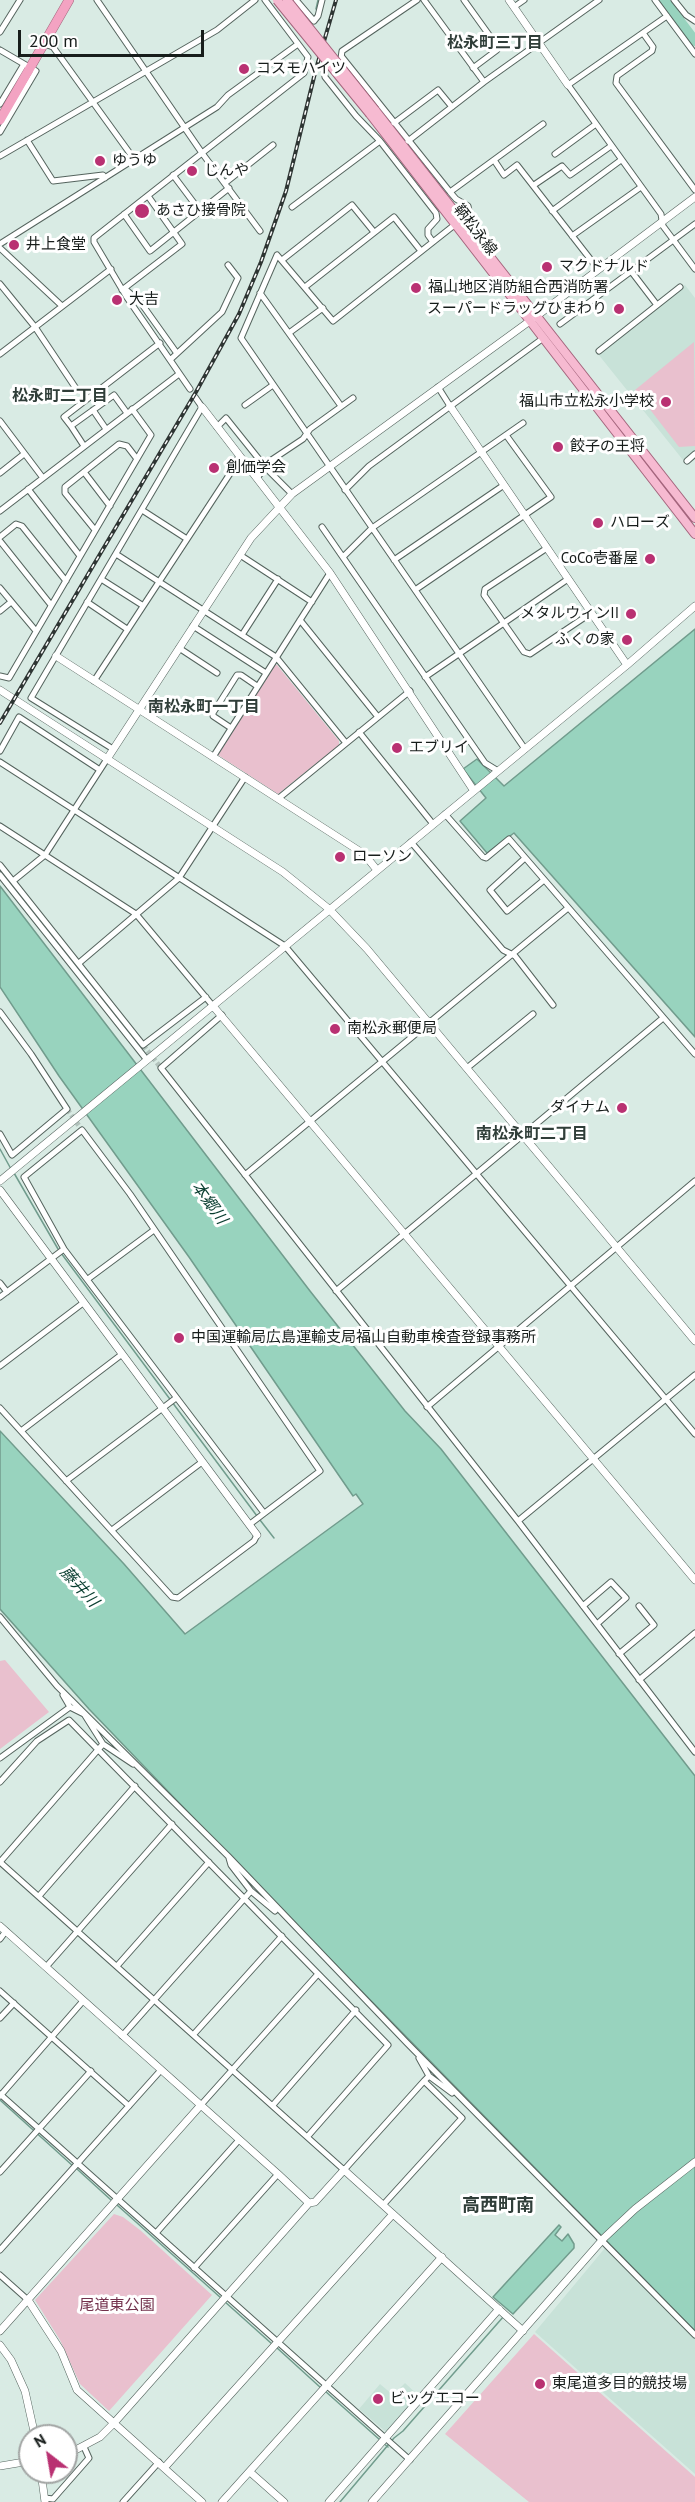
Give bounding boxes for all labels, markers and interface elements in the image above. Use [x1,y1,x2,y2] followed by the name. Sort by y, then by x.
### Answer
[21,18,207,56] scale bar
[29,29,78,52] text: 200 m
[447,33,543,53] district label: 松永町三丁目
[256,60,346,78] place label: コスモハイツ
[237,62,251,76] marker: コスモハイツ
[112,152,157,170] place label: ゆうゆ
[93,154,107,168] marker: ゆうゆ
[204,162,249,180] place label: じんや
[185,164,199,178] marker: じんや
[449,201,501,259] street label: 鞆松永線
[133,202,151,220] marker: あさひ接骨院
[156,202,246,220] place label: あさひ接骨院
[26,236,86,254] place label: 井上食堂
[7,238,21,252] marker: 井上食堂
[559,258,649,276] place label: マクドナルド
[540,260,554,274] marker: マクドナルド
[428,279,608,297] place label: 福山地区消防組合西消防署
[409,281,423,295] marker: 福山地区消防組合西消防署
[129,291,159,309] place label: 大吉
[110,293,124,307] marker: 大吉
[427,300,607,318] place label: スーパードラッグひまわり
[612,302,626,316] marker: スーパードラッグひまわり
[12,386,108,406] district label: 松永町二丁目
[519,393,654,411] place label: 福山市立松永小学校
[659,395,673,409] marker: 福山市立松永小学校
[570,438,645,456] place label: 餃子の王将
[551,440,565,454] marker: 餃子の王将
[226,459,286,477] place label: 創価学会
[207,461,221,475] marker: 創価学会
[610,514,670,532] place label: ハローズ
[591,516,605,530] marker: ハローズ
[561,550,638,568] place label: CoCo壱番屋
[643,552,657,566] marker: CoCo壱番屋
[520,605,619,623] place label: メタルウィンII
[624,607,638,621] marker: メタルウィンII
[555,631,615,649] place label: ふくの家
[620,633,634,647] marker: ふくの家
[148,697,260,717] district label: 南松永町一丁目
[409,739,469,757] place label: エブリイ
[390,741,404,755] marker: エブリイ
[352,848,412,866] place label: ローソン
[333,850,347,864] marker: ローソン
[347,1020,437,1038] place label: 南松永郵便局
[328,1022,342,1036] marker: 南松永郵便局
[550,1099,610,1117] place label: ダイナム
[615,1101,629,1115] marker: ダイナム
[476,1124,588,1144] district label: 南松永町二丁目
[187,1178,231,1228] water label: 本郷川
[191,1329,536,1347] place label: 中国運輸局広島運輸支局福山自動車検査登録事務所
[172,1331,186,1345] marker: 中国運輸局広島運輸支局福山自動車検査登録事務所
[56,1563,102,1611] water label: 藤井川
[462,2195,534,2217] district label: 高西町南
[80,2297,154,2315] park label: 尾道東公園
[552,2375,687,2393] place label: 東尾道多目的競技場
[533,2377,547,2391] marker: 東尾道多目的競技場
[390,2390,480,2408] place label: ビッグエコー
[371,2392,385,2406] marker: ビッグエコー
[18,2424,78,2484] north arrow
[30,2429,49,2452] text: N

